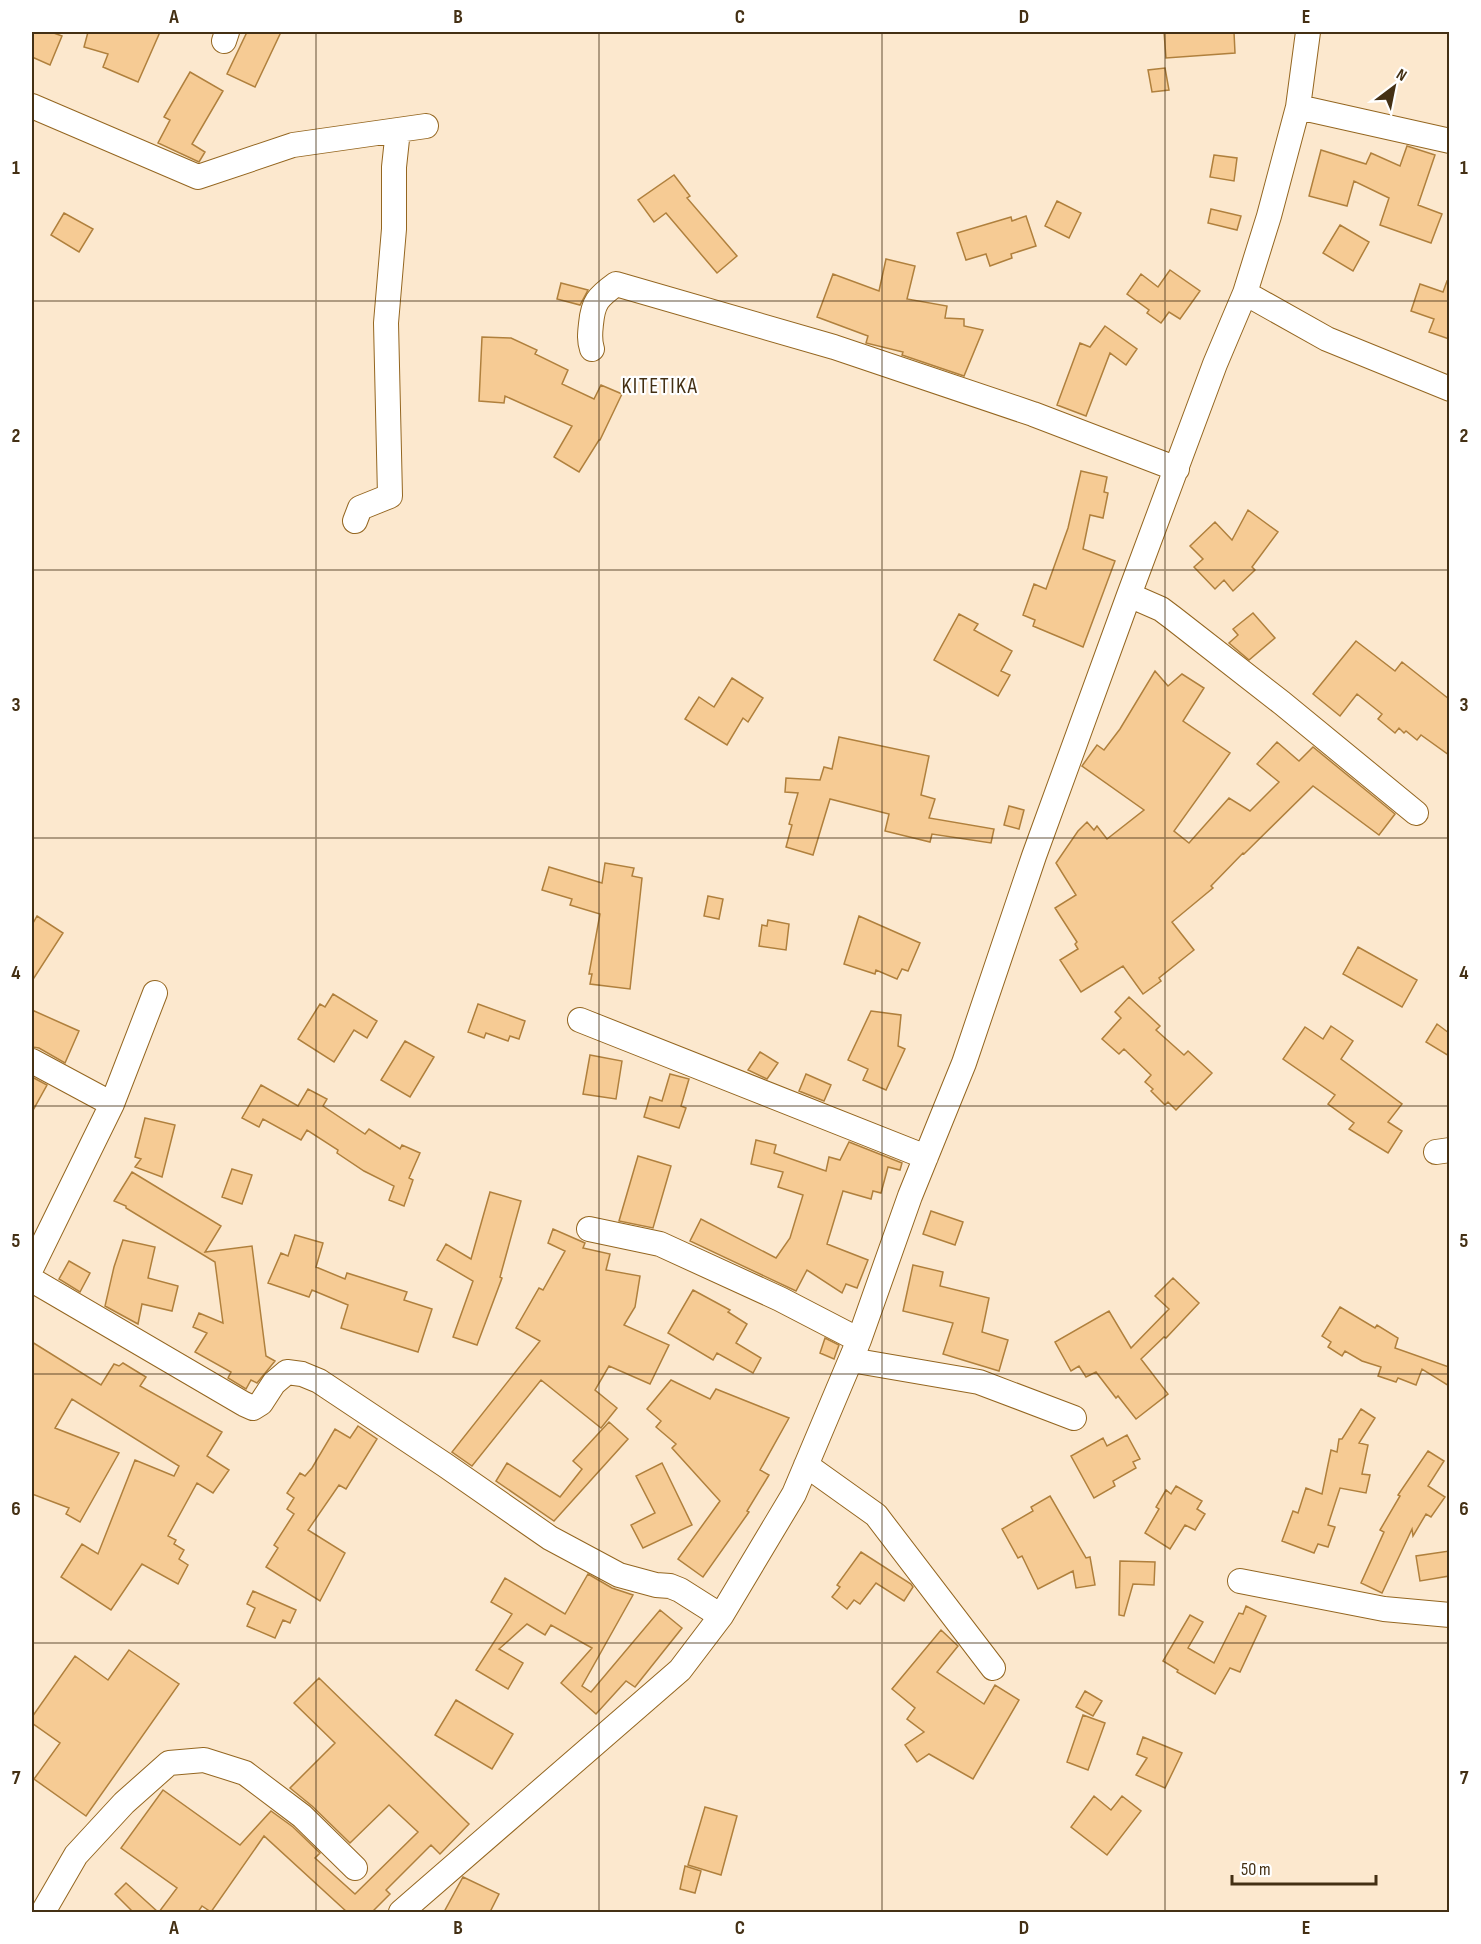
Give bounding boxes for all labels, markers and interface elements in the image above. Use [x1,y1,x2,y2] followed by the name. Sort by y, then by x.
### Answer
[168,5,179,29] text: A
[453,5,463,29] text: B
[735,5,745,29] text: C
[1019,5,1029,29] text: D
[1302,5,1310,29] text: E
[1364,57,1424,117] north arrow
[1392,65,1410,86] text: N
[12,156,20,180] text: 1
[1460,156,1468,180] text: 1
[621,373,699,400] district label: KITETIKA
[12,424,20,448] text: 2
[1460,424,1468,448] text: 2
[12,693,21,717] text: 3
[1460,693,1469,717] text: 3
[11,961,21,985] text: 4
[1459,961,1469,985] text: 4
[12,1229,21,1253] text: 5
[1460,1229,1469,1253] text: 5
[11,1497,21,1521] text: 6
[1459,1497,1469,1521] text: 6
[12,1766,21,1790] text: 7
[1460,1766,1469,1790] text: 7
[1232,1848,1376,1886] scale bar
[1241,1859,1271,1880] text: 50 m
[168,1916,179,1940] text: A
[453,1916,463,1940] text: B
[735,1916,745,1940] text: C
[1019,1916,1029,1940] text: D
[1302,1916,1310,1940] text: E

